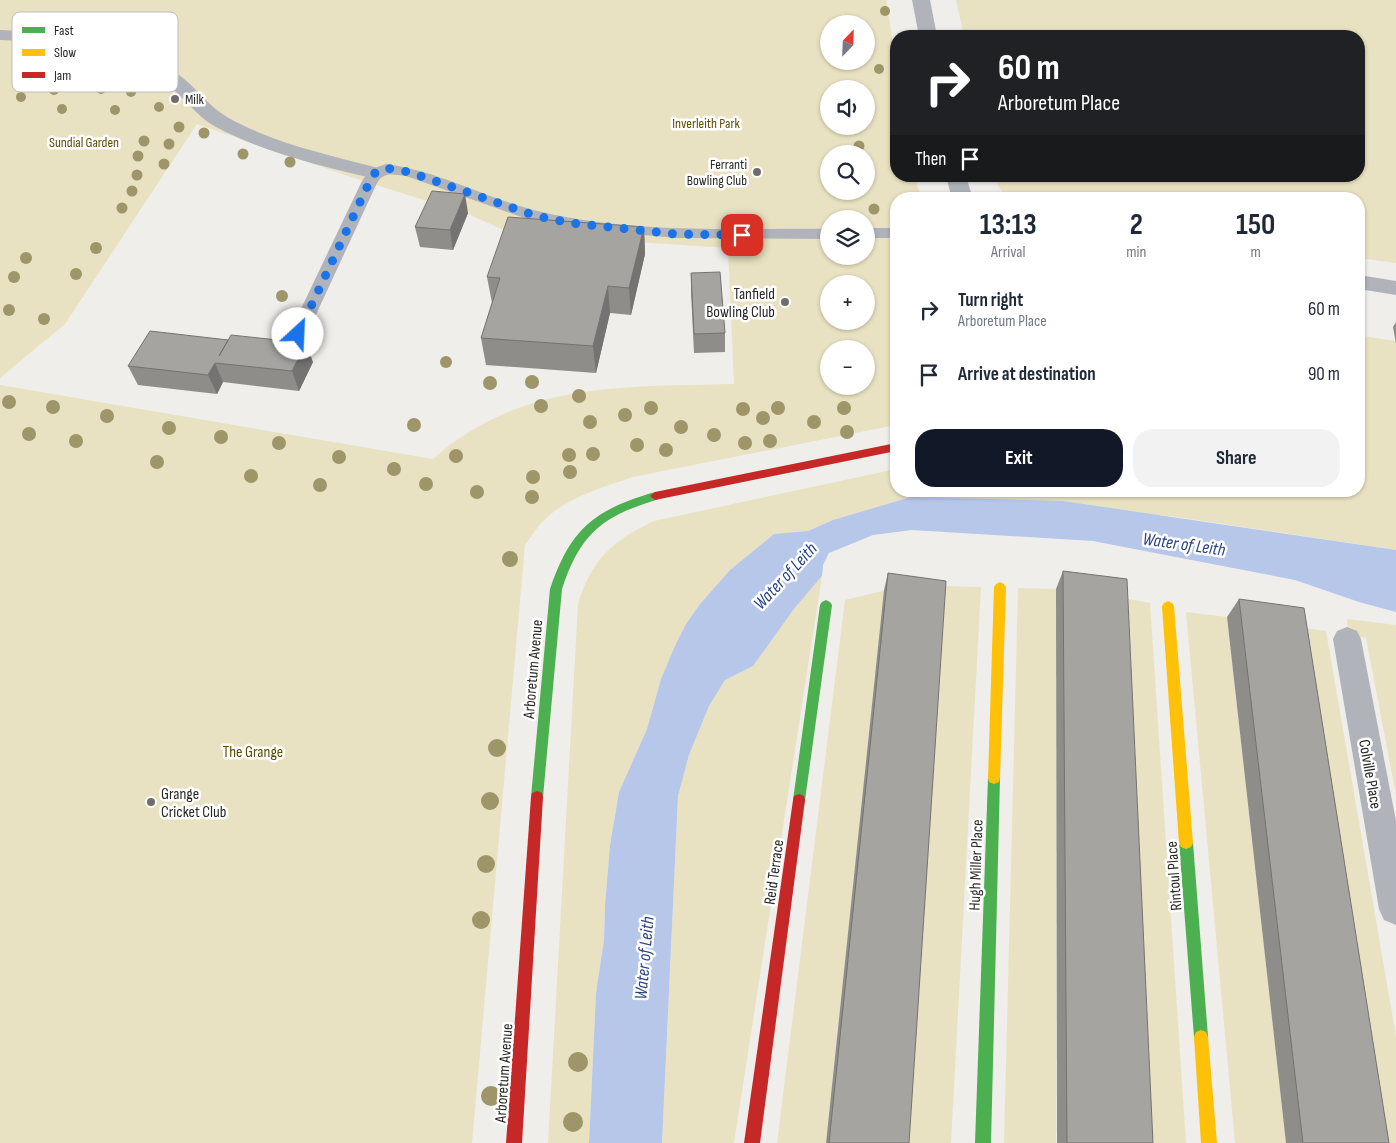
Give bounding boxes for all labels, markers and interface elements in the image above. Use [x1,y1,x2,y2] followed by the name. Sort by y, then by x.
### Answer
[12,12,178,92] legend
[820,15,875,70] north arrow
[820,15,875,395] map controls
[54,22,74,39] text: Fast
[54,44,76,61] text: Slow
[998,47,1060,90] text: 60 m
[915,50,980,115] icon: right
[53,67,71,84] text: Jam
[820,80,875,135] button: sound
[998,90,1120,117] text: Arboretum Place
[185,91,205,108] place label: Milk
[169,93,181,105] marker: Milk
[672,115,740,132] park label: Inverleith Park
[49,134,119,151] park label: Sundial Garden
[820,145,875,200] button: search
[956,145,984,173] icon: arrive
[915,148,946,171] text: Then
[687,156,747,189] place label: Ferranti Bowling Club
[751,166,763,178] marker: Ferranti Bowling Club
[980,207,1037,243] text: 13:13
[1130,207,1143,243] text: 2
[1236,207,1275,243] text: 150
[820,210,875,265] button: layers
[721,214,763,256] pin
[728,221,756,249] icon: arrive
[991,243,1025,262] text: Arrival
[1126,243,1146,262] text: min
[1251,243,1261,262] text: m
[820,275,875,330] button: +
[706,285,775,322] place label: Tanfield Bowling Club
[958,289,1023,312] text: Turn right
[779,296,791,308] marker: Tanfield Bowling Club
[915,296,943,324] icon: right
[1308,298,1340,321] text: 60 m
[271,307,323,359] position arrow
[958,312,1047,331] text: Arboretum Place
[820,340,875,395] button: −
[915,361,943,389] icon: arrive
[958,363,1096,386] text: Arrive at destination
[1308,363,1340,386] text: 90 m
[915,429,1123,487] button: Exit
[1133,429,1340,487] button: Share
[1141,528,1227,561] water label: Water of Leith
[749,538,822,614] water label: Water of Leith
[520,619,547,720] street label: Arboretum Avenue
[1354,738,1385,810] street label: Colville Place
[223,743,283,762] park label: The Grange
[161,785,226,822] place label: Grange Cricket Club
[145,796,157,808] marker: Grange Cricket Club
[965,819,988,911] street label: Hugh Miller Place
[761,838,788,906] street label: Reid Terrace
[1163,841,1186,911] street label: Rintoul Place
[630,915,659,1000] water label: Water of Leith
[491,1023,517,1124] street label: Arboretum Avenue

